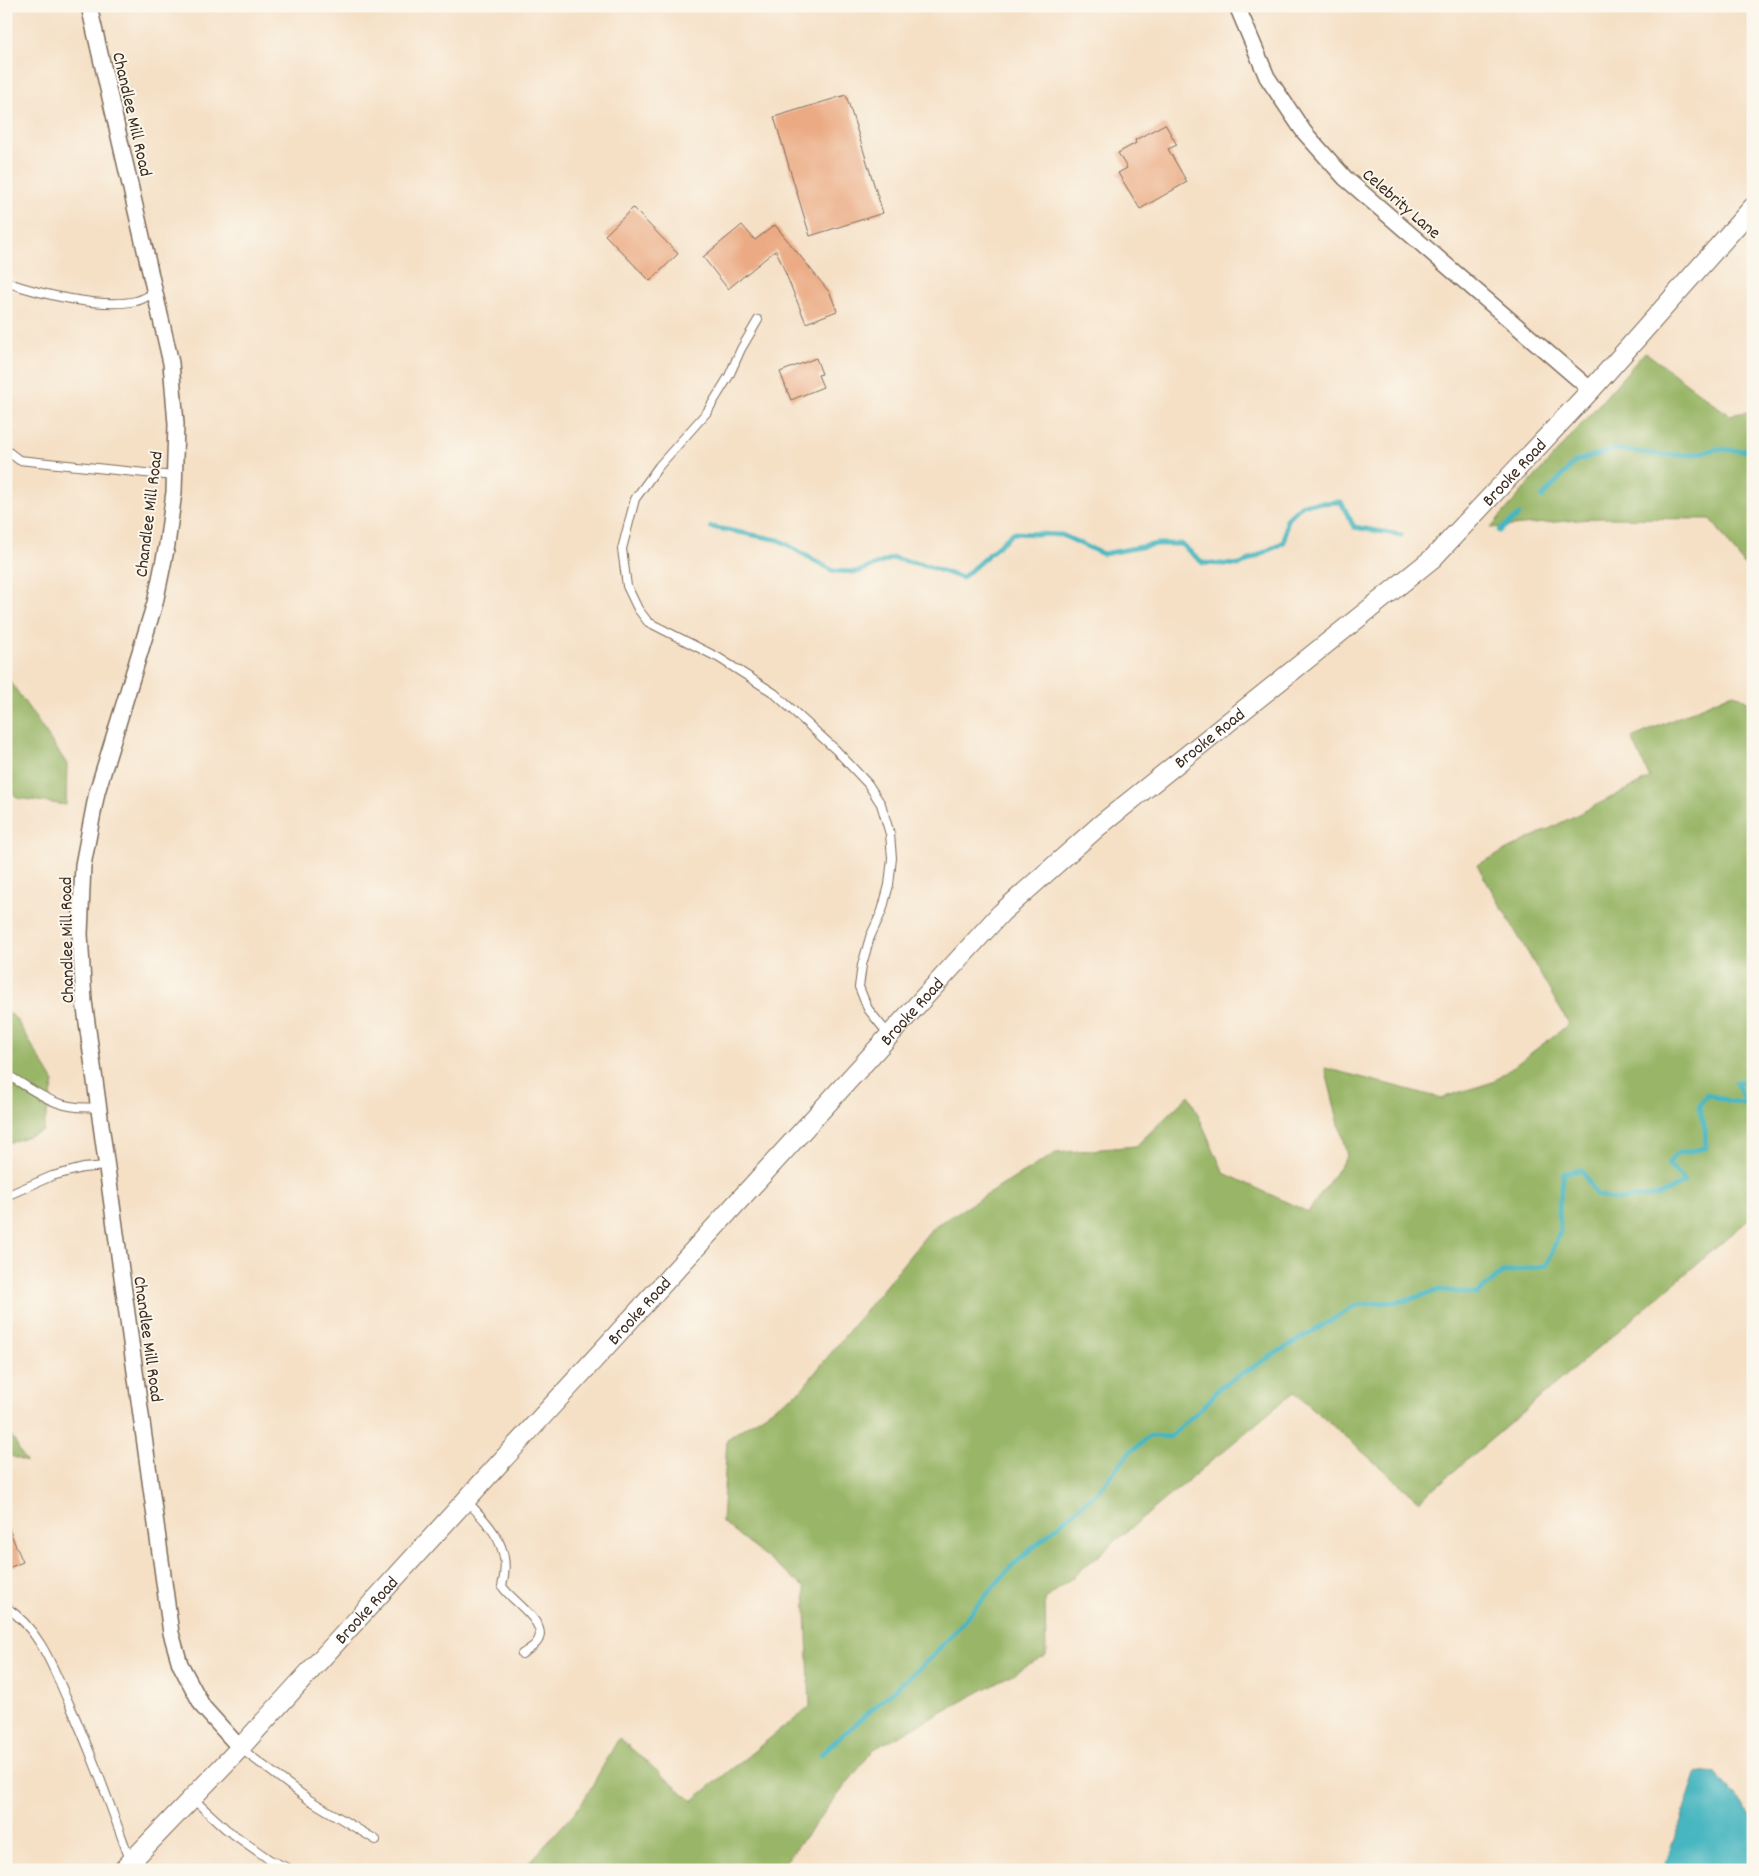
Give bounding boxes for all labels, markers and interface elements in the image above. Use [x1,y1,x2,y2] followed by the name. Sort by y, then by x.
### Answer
[104,50,157,179] street label: Chandlee Mill Road
[1356,164,1445,246] street label: Celebrity Lane
[1478,434,1554,513] street label: Brooke Road
[130,450,171,579] street label: Chandlee Mill Road
[1170,703,1251,776] street label: Brooke Road
[55,876,82,1004] street label: Chandlee Mill Road
[876,973,951,1052] street label: Brooke Road
[603,1273,678,1352] street label: Brooke Road
[125,1275,168,1404] street label: Chandlee Mill Road
[330,1572,405,1651] street label: Brooke Road

